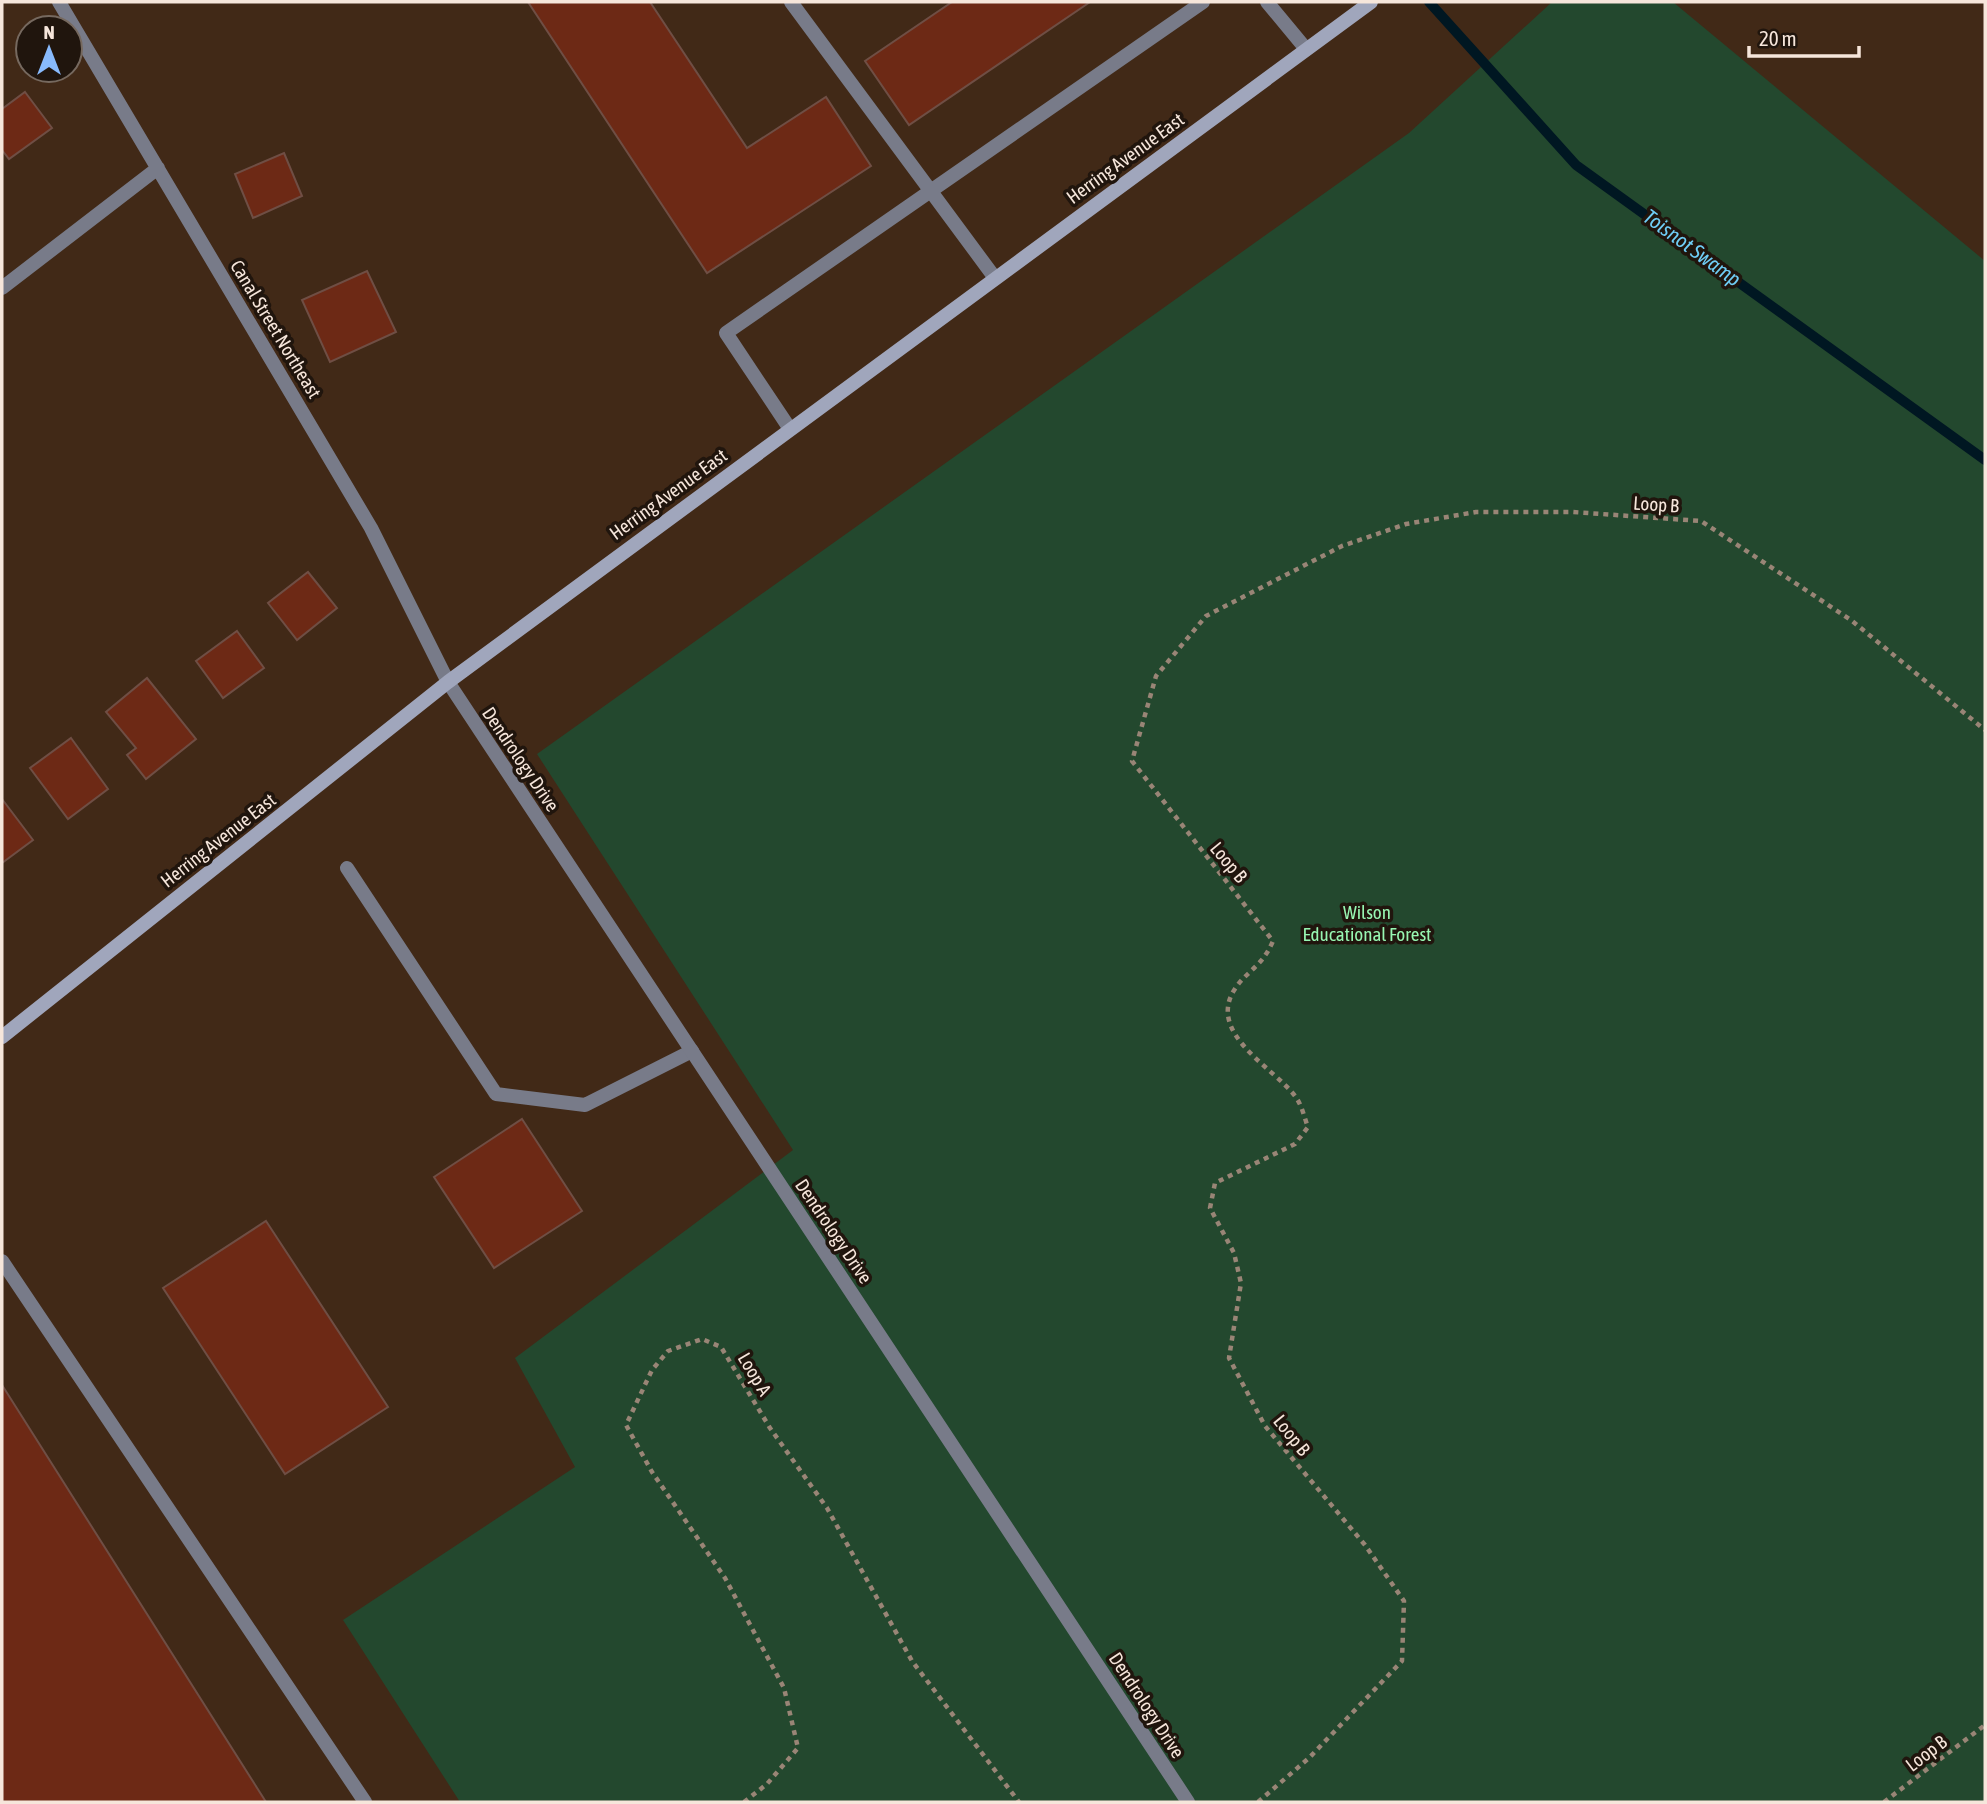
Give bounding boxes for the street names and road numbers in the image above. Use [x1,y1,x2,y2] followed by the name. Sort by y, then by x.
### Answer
[1062,108,1188,208] street label: Herring Avenue East
[226,256,326,402] street label: Canal Street Northeast
[605,444,731,544] street label: Herring Avenue East
[1632,491,1680,517] street label: Loop B
[478,703,564,815] street label: Dendrology Drive
[156,788,280,892] street label: Herring Avenue East
[1206,837,1252,887] street label: Loop B
[791,1175,877,1287] street label: Dendrology Drive
[734,1349,777,1400] street label: Loop A
[1269,1410,1315,1460] street label: Loop B
[1105,1648,1189,1762] street label: Dendrology Drive
[1901,1730,1951,1776] street label: Loop B

